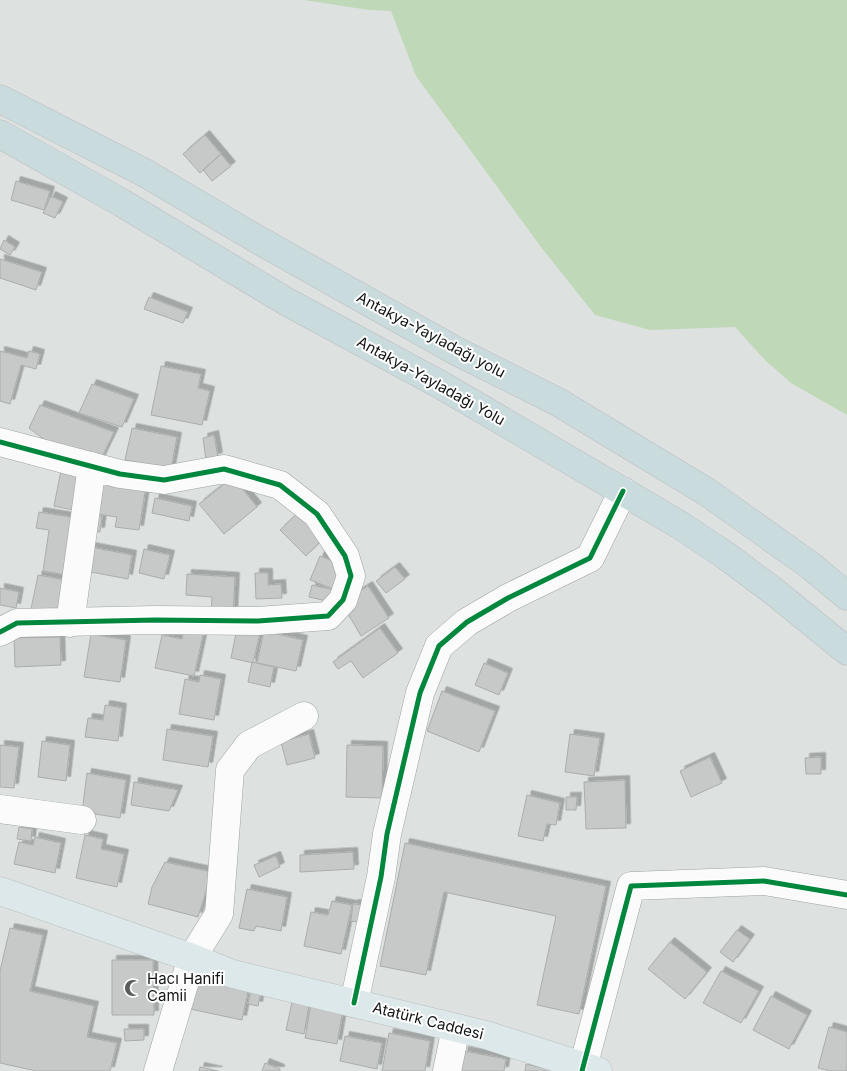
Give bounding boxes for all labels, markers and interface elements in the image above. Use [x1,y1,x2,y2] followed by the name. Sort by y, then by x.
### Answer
[354,287,509,382] street label: Antakya-Yayladağı yolu
[354,332,509,429] street label: Antakya-Yayladağı Yolu
[147,969,224,1005] place label: Hacı Hanifi Camii
[123,978,143,998] mosque icon: Hacı Hanifi Camii
[371,998,486,1043] street label: Atatürk Caddesi

